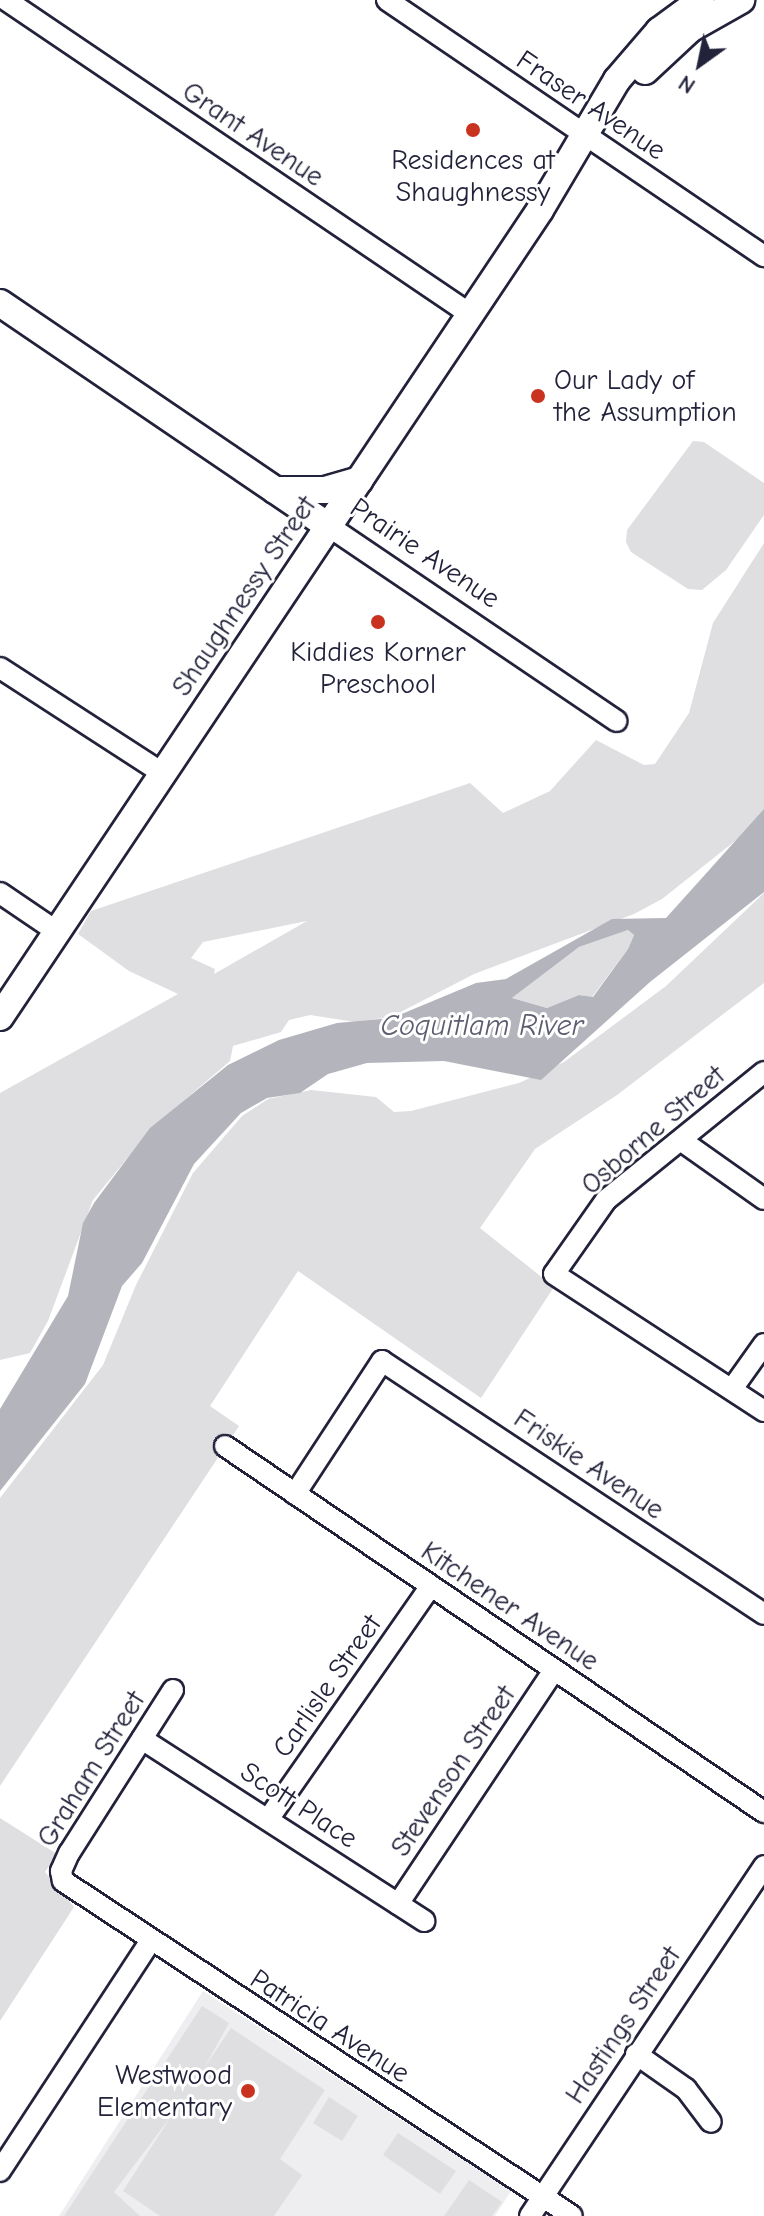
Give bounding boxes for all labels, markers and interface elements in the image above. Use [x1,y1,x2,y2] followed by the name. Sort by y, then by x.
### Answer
[660,24,740,104] north arrow
[510,43,672,167] street label: Fraser Avenue
[674,69,700,99] text: N
[176,74,330,194] street label: Grant Avenue
[464,121,482,139] marker: Residences at Shaughnessy
[391,143,555,209] place label: Residences at Shaughnessy
[554,363,737,429] place label: Our Lady of the Assumption
[529,387,547,405] marker: Our Lady of the Assumption
[165,490,323,702] street label: Shaughnessy Street
[344,491,506,615] street label: Prairie Avenue
[369,613,387,631] marker: Kiddies Korner Preschool
[290,635,466,701] place label: Kiddies Korner Preschool
[380,1008,584,1044] water label: Coquitlam River
[574,1058,732,1202] street label: Osborne Street
[508,1401,670,1527] street label: Friskie Avenue
[415,1534,605,1678] street label: Kitchener Avenue
[265,1608,389,1764] street label: Carlisle Street
[384,1679,522,1863] street label: Stevenson Street
[30,1685,152,1853] street label: Graham Street
[234,1755,364,1855] street label: Scott Place
[558,1940,688,2110] street label: Hastings Street
[244,1962,416,2090] street label: Patricia Avenue
[97,2058,232,2124] place label: Westwood Elementary
[239,2082,257,2100] marker: Westwood Elementary

